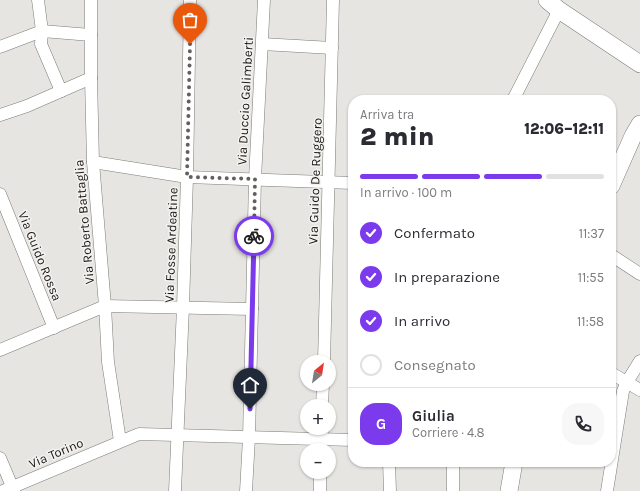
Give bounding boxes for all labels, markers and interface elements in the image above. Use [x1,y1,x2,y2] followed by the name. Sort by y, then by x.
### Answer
[173,3,207,44] pin
[179,9,201,31] icon: bag
[234,36,256,166] street label: Via Duccio Galimberti
[360,107,414,122] text: Arriva tra
[305,117,325,245] street label: Via Guido De Ruggero
[524,120,604,138] text: 12:06–12:11
[360,121,435,152] text: 2 min
[71,159,97,285] street label: Via Roberto Battaglia
[360,185,452,200] text: In arrivo · 100 m
[161,187,181,303] street label: Via Fosse Ardeatine
[15,209,65,303] street label: Via Guido Rossa
[234,216,274,256] courier
[360,222,382,244] icon: check
[394,224,475,242] text: Confermato
[243,225,265,247] icon: bike
[579,226,604,241] text: 11:37
[360,266,382,288] icon: check
[394,268,500,286] text: In preparazione
[578,270,604,285] text: 11:55
[360,310,382,332] icon: check
[394,312,450,330] text: In arrivo
[577,314,604,329] text: 11:58
[300,355,336,391] north arrow
[300,355,336,479] map controls
[394,356,476,374] text: Consegnato
[233,368,267,409] pin
[239,374,261,396] icon: home
[300,399,336,435] button: +
[562,403,604,445] button: phone
[412,407,455,425] text: Giulia
[376,415,386,433] text: G
[412,425,484,440] text: Corriere · 4.8
[27,435,85,471] street label: Via Torino
[300,443,336,479] button: −

